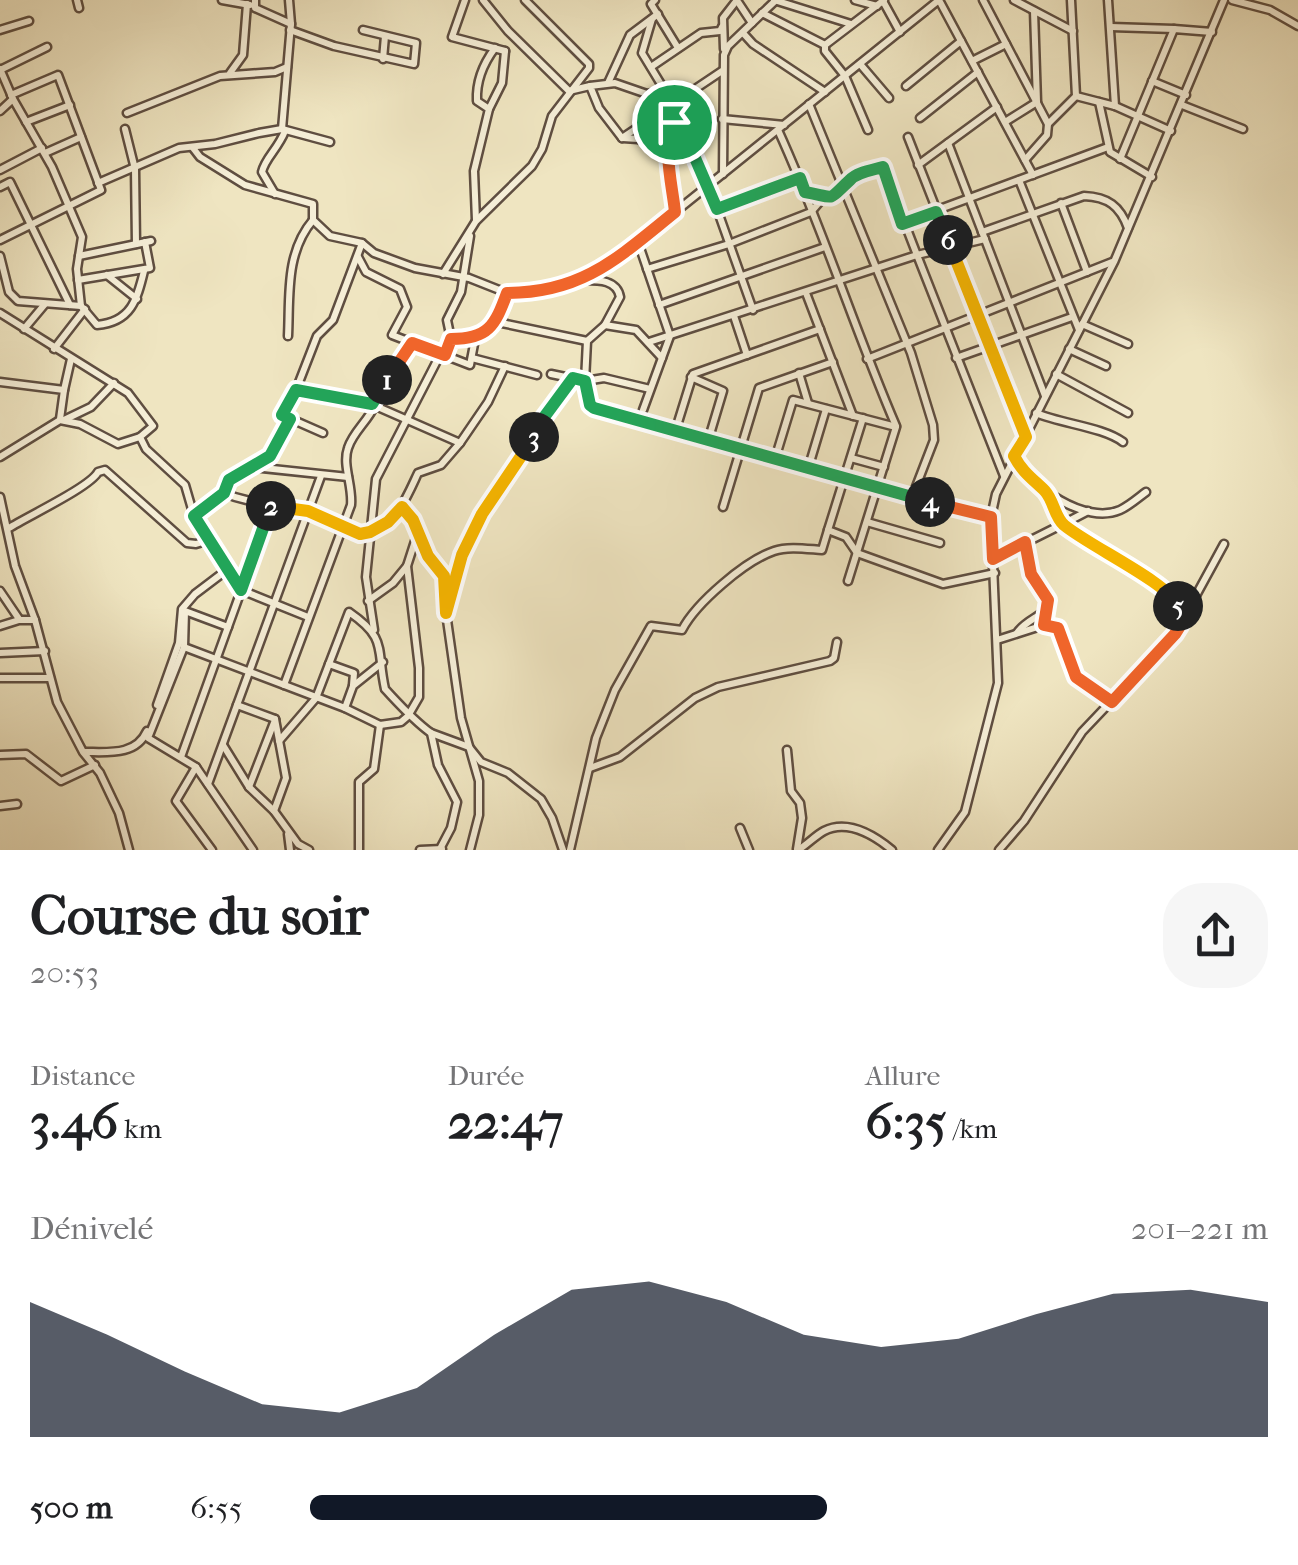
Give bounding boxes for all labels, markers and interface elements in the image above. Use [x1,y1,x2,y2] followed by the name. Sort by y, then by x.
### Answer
[632,80,717,165] pin
[647,95,702,150] icon: arrive
[923,215,973,265] pin: 6
[940,223,956,256] text: 6
[362,355,412,405] pin: 1
[382,363,392,396] text: 1
[509,412,559,462] pin: 3
[528,420,540,453] text: 3
[905,477,955,527] pin: 4
[246,481,296,531] pin: 2
[922,485,938,518] text: 4
[264,489,278,522] text: 2
[1153,581,1203,631] pin: 5
[1172,589,1184,622] text: 5
[1163,883,1268,988] button: share
[30,884,368,948] text: Course du soir
[30,954,99,991] text: 20:53
[30,1059,135,1092] text: Distance
[448,1059,524,1092] text: Durée
[865,1059,940,1092] text: Allure
[30,1092,118,1151] text: 3.46
[448,1092,563,1151] text: 22:47
[865,1092,947,1151] text: 6:35
[118,1112,162,1145] text: km
[947,1112,997,1145] text: /km
[30,1210,153,1247] text: Dénivelé
[1131,1210,1268,1247] text: 201–221 m
[30,1489,113,1526] text: 500 m
[190,1489,243,1526] text: 6:55

